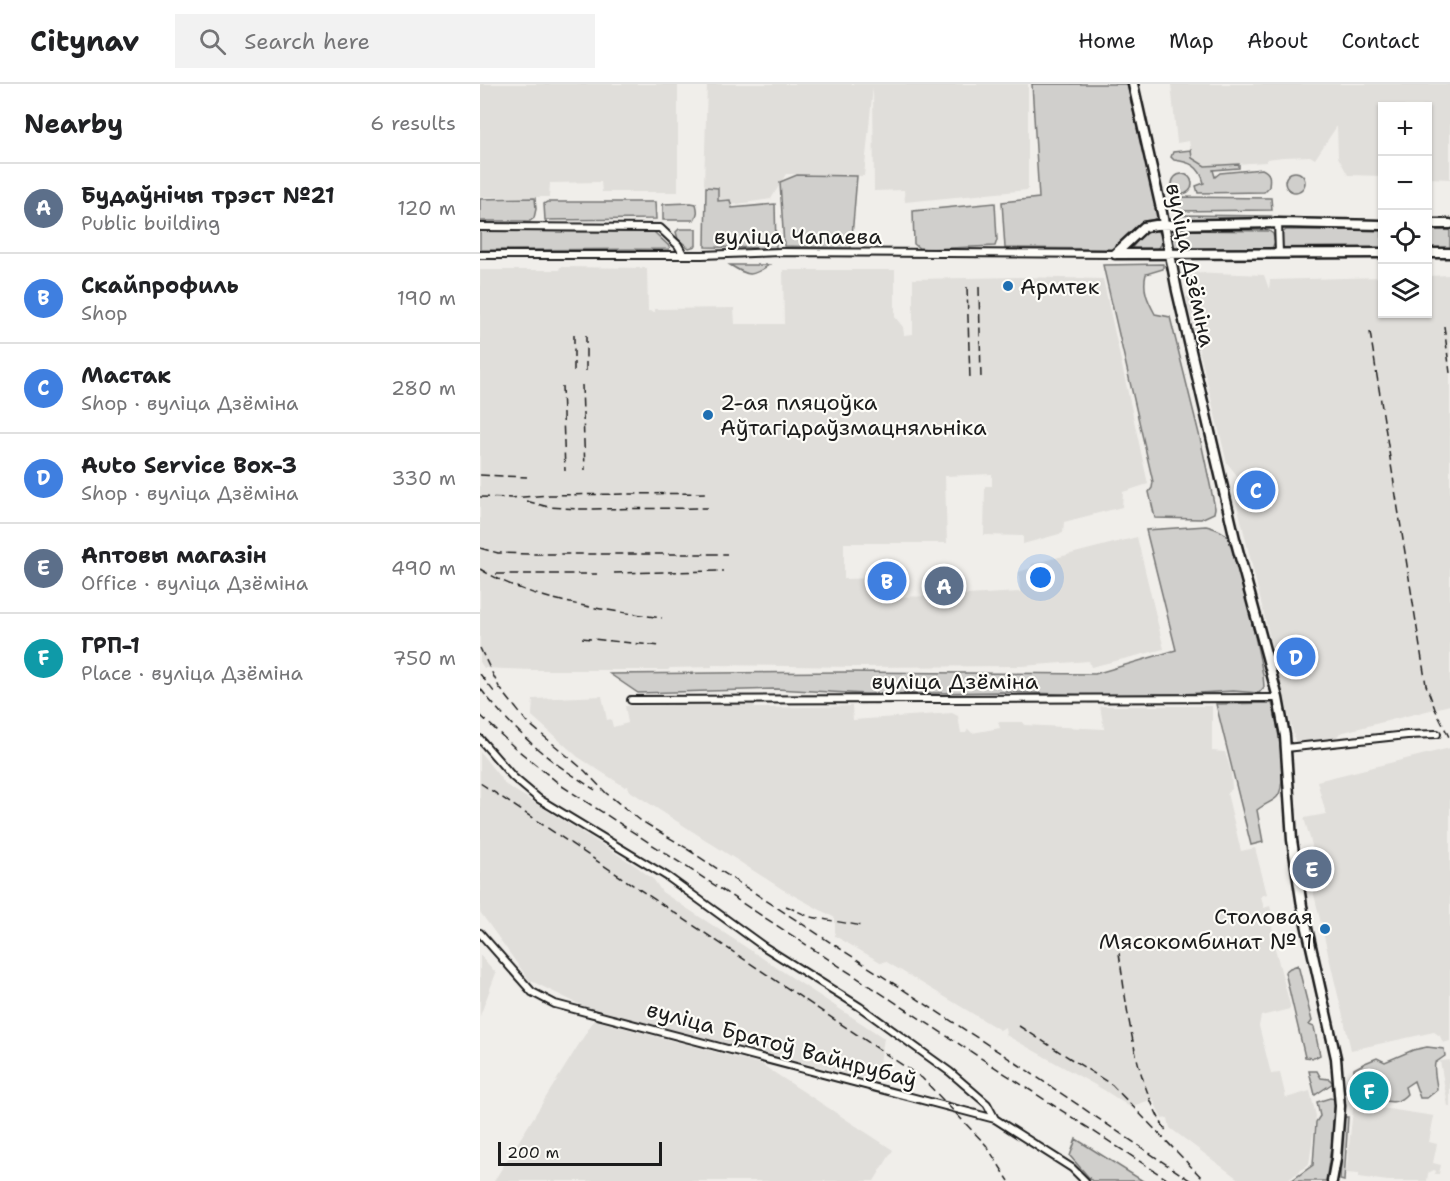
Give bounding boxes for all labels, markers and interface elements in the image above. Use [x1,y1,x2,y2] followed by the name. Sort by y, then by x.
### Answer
[175,14,595,68] search box
[30,22,139,60] text: Citynav
[196,25,229,58] icon: search
[244,27,370,56] text: Search here
[1078,27,1136,55] text: Home
[1169,27,1214,55] text: Map
[1247,27,1308,55] text: About
[1341,27,1420,55] text: Contact
[1378,102,1432,318] map controls
[1378,102,1432,156] button: +
[24,106,123,141] text: Nearby
[370,110,456,136] text: 6 results
[1378,156,1432,210] button: −
[1159,180,1222,350] street label: вуліца Дзёміна
[81,181,335,210] text: Будаўнічы трэст №21
[36,195,51,221] text: A
[397,195,456,221] text: 120 m
[81,210,220,236] text: Public building
[1378,210,1432,264] button: locate
[714,222,882,251] street label: вуліца Чапаева
[1378,264,1432,318] button: layers
[81,271,239,300] text: Скайпрофиль
[1020,272,1100,301] place label: Армтек
[1001,279,1015,293] marker: Армтек
[37,285,50,311] text: B
[397,285,456,311] text: 190 m
[81,300,128,326] text: Shop
[81,361,171,390] text: Мастак
[37,375,50,401] text: C
[391,375,456,401] text: 280 m
[720,388,987,442] place label: 2-ая пляцоўка Аўтагідраўзмацняльніка
[81,390,299,416] text: Shop · вуліца Дзёміна
[701,408,715,422] marker: 2-ая пляцоўка Аўтагідраўзмацняльніка
[81,451,297,480] text: Auto Service Box-3
[36,465,51,491] text: D
[392,465,456,491] text: 330 m
[1236,468,1276,512] pin: C
[81,480,299,506] text: Shop · вуліца Дзёміна
[81,541,267,570] text: Аптовы магазін
[37,555,50,581] text: E
[391,555,456,581] text: 490 m
[868,558,906,604] pin: B
[1026,563,1055,592] your location
[924,564,964,608] pin: A
[81,570,308,596] text: Office · вуліца Дзёміна
[81,631,140,660] text: ГРП-1
[1276,634,1316,680] pin: D
[38,645,49,671] text: F
[393,645,456,671] text: 750 m
[81,660,303,686] text: Place · вуліца Дзёміна
[872,667,1039,696] street label: вуліца Дзёміна
[1292,846,1332,892] pin: E
[1099,902,1313,956] place label: Столовая Мясокомбинат № 1
[1318,922,1332,936] marker: Столовая Мясокомбинат № 1
[644,994,920,1095] street label: вуліца Братоў Вайнрубаў
[1350,1068,1388,1114] pin: F
[498,1139,662,1166] scale bar
[507,1142,559,1163] text: 200 m

